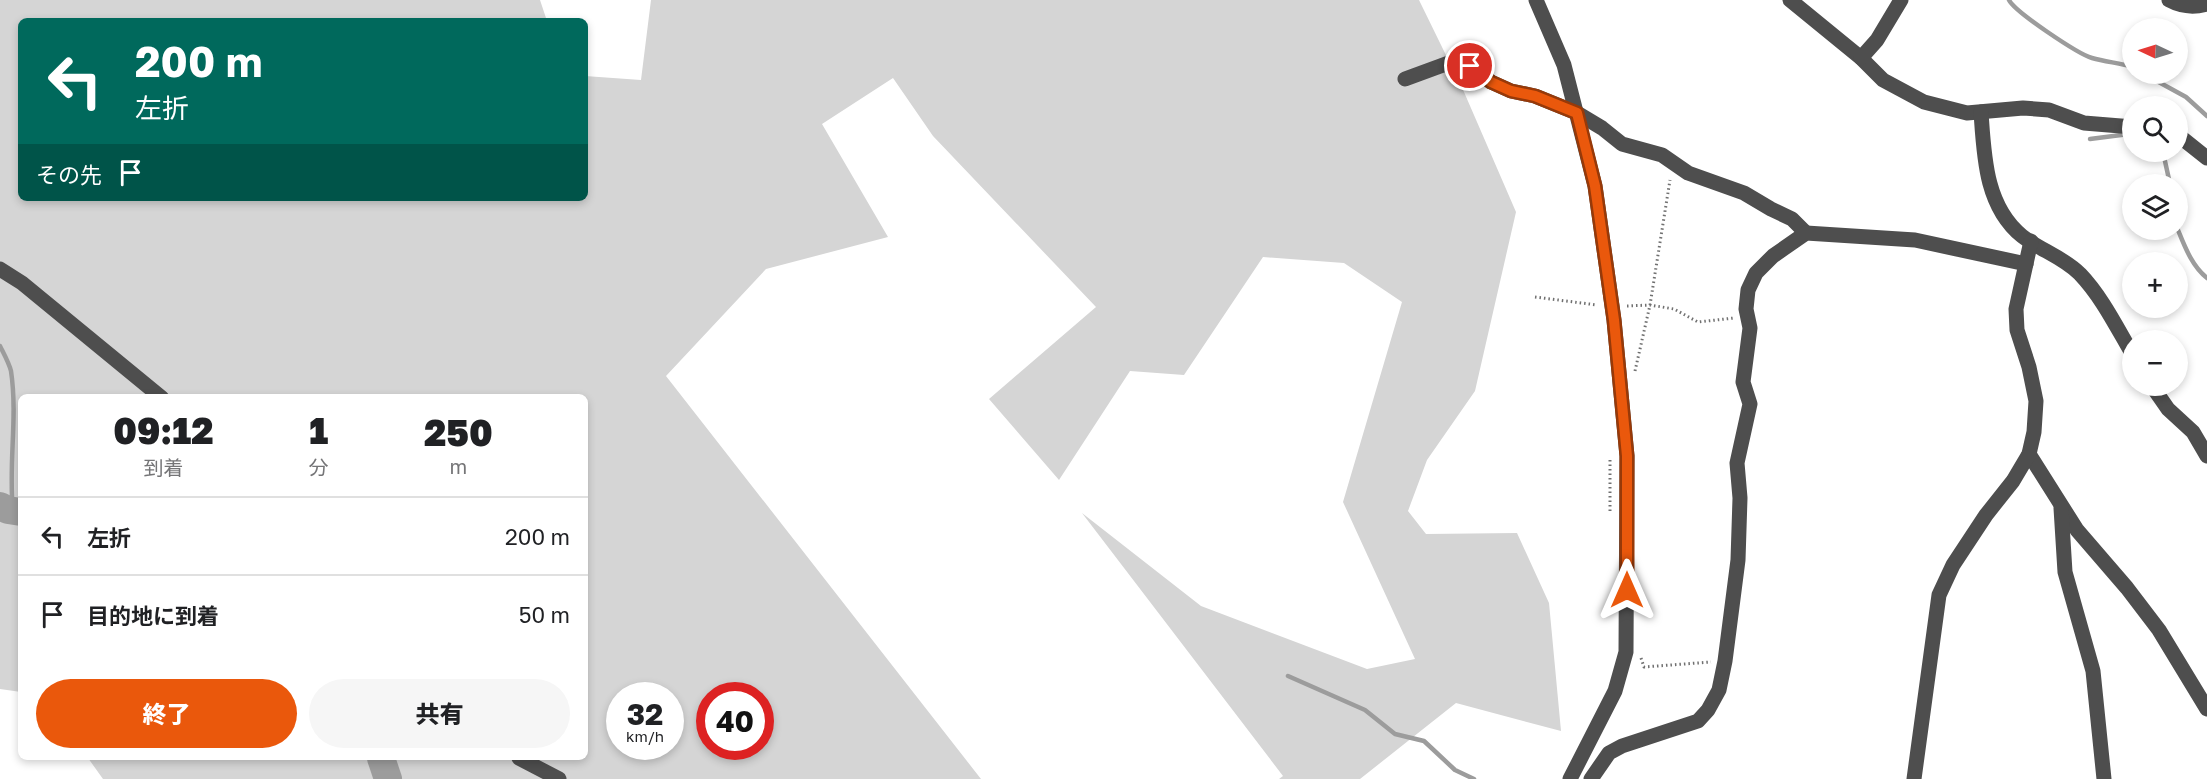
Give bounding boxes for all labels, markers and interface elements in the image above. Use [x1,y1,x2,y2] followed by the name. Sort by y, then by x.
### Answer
[2122,18,2188,84] north arrow
[2122,18,2188,396] map controls
[135,36,262,86] text: 200 m
[1444,40,1495,91] pin
[36,42,114,120] icon: left
[1453,49,1486,82] icon: arrive
[135,92,189,124] text: 左折
[2122,96,2188,162] button: search
[114,156,147,189] icon: arrive
[36,161,102,188] text: その先
[2122,174,2188,240] button: layers
[2122,252,2188,318] button: +
[2122,330,2188,396] button: −
[113,409,214,452] text: 09:12
[309,409,328,452] text: 1
[424,411,493,454] text: 250
[450,454,467,478] text: m
[143,455,183,479] text: 到着
[309,455,329,479] text: 分
[36,520,69,553] icon: left
[505,523,570,550] text: 200 m
[87,524,131,551] text: 左折
[1595,558,1659,622] position arrow
[36,598,69,631] icon: arrive
[519,601,570,628] text: 50 m
[87,602,219,629] text: 目的地に到着
[36,679,297,748] button: 終了
[309,679,570,748] button: 共有
[696,682,774,760] speed limit sign: 40
[627,696,663,732] text: 32
[626,727,664,745] text: km/h

